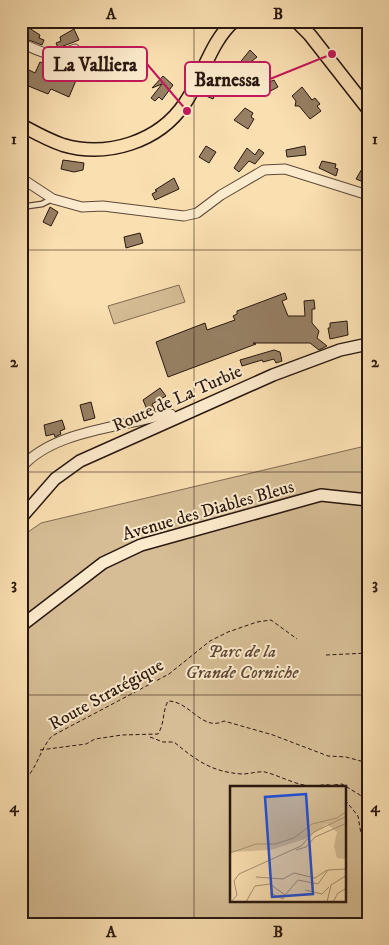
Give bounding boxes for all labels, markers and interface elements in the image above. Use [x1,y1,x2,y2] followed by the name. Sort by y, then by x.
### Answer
[105,4,117,24] text: A
[273,4,283,24] text: B
[43,47,147,81] callout: La Valliera
[53,54,138,77] text: La Valliera
[185,62,270,96] callout: Barnessa
[194,69,261,92] text: Barnessa
[11,129,17,149] text: 1
[372,129,378,149] text: 1
[10,352,19,372] text: 2
[371,352,380,372] text: 2
[109,361,246,437] street label: Route de La Turbie
[120,476,297,546] street label: Avenue des Diables Bleus
[11,574,17,594] text: 3
[372,574,378,594] text: 3
[186,641,299,684] park label: Parc de la Grande Corniche
[45,654,168,735] street label: Route Stratégique
[230,786,346,902] inset map
[8,797,19,817] text: 4
[369,797,380,817] text: 4
[105,922,117,942] text: A
[273,922,283,942] text: B

